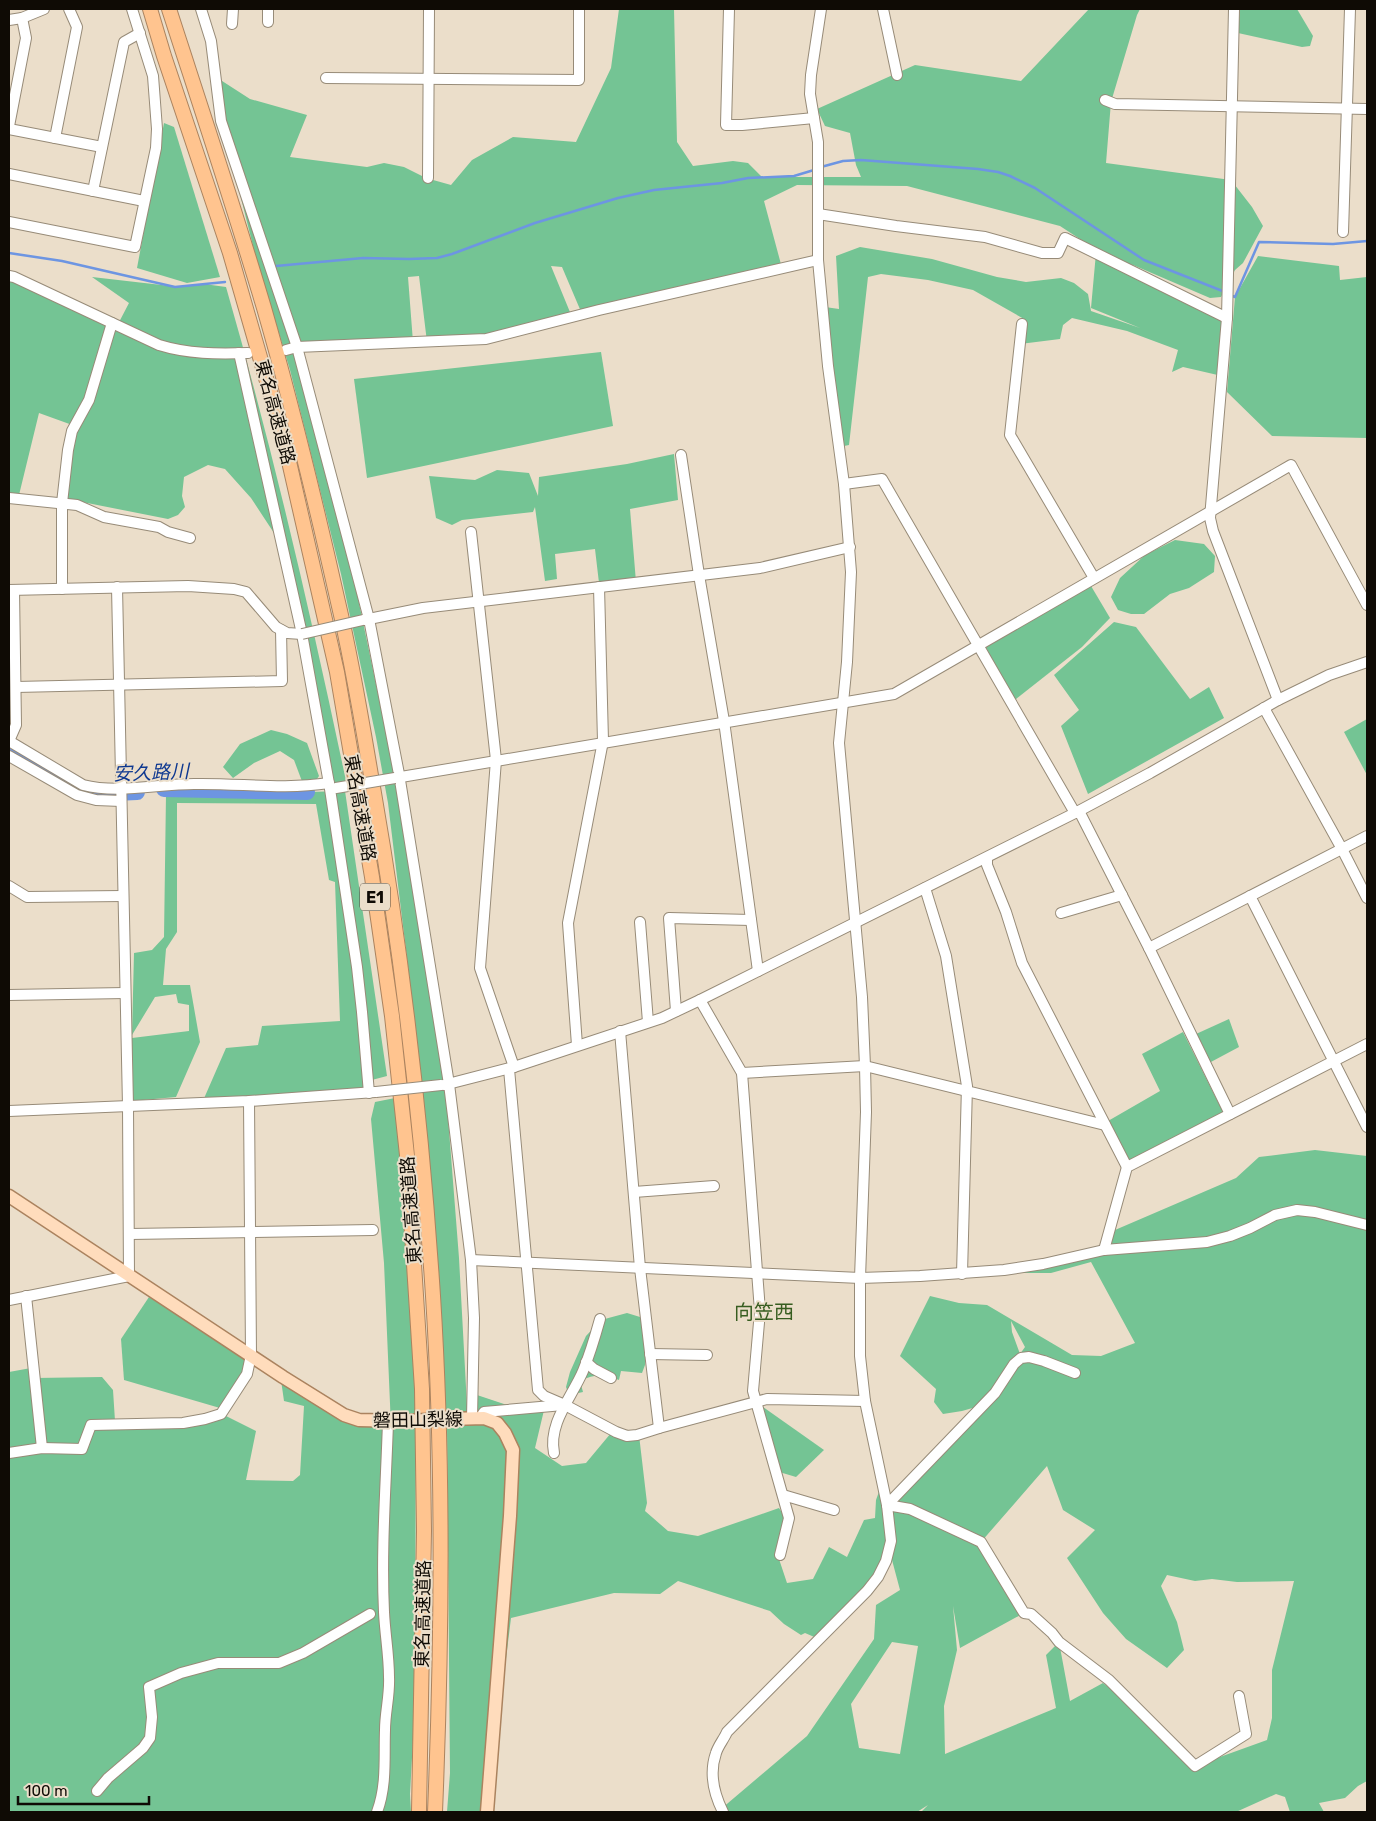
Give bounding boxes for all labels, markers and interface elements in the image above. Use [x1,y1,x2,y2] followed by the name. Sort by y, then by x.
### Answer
[250,357,300,467] street label: 東名高速道路
[340,753,380,863] street label: 東名高速道路
[113,760,191,785] water label: 安久路川
[360,884,390,910] road number: E1
[396,1155,426,1265] street label: 東名高速道路
[734,1300,794,1324] district label: 向笠西
[373,1408,463,1432] street label: 磐田山梨線
[411,1560,435,1668] street label: 東名高速道路
[18,1774,149,1806] scale bar
[25,1782,67,1800] text: 100 m

